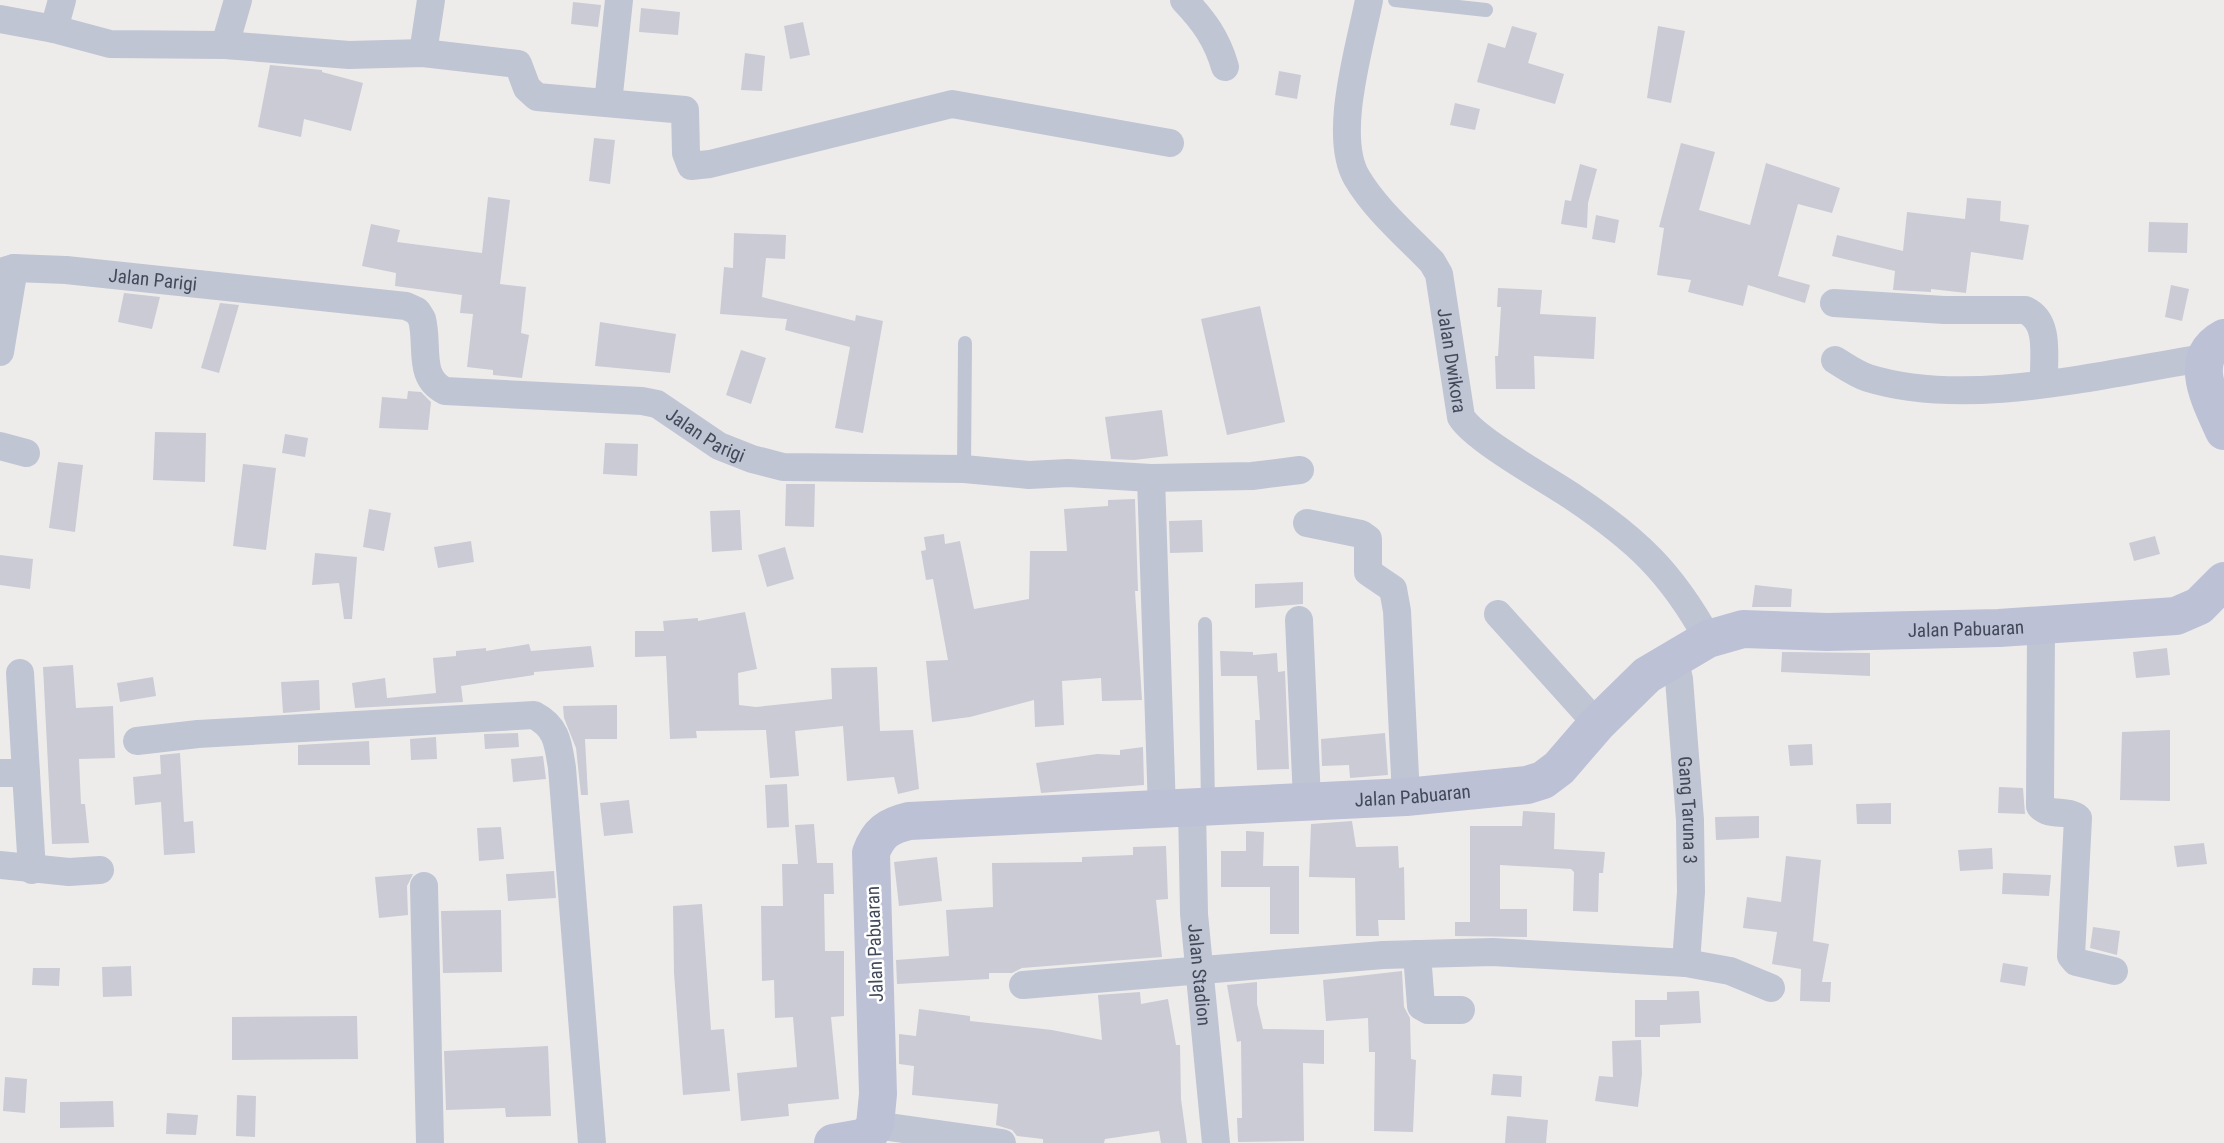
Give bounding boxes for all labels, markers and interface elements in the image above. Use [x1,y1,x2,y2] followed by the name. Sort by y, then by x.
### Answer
[107,264,198,296] street label: Jalan Parigi
[1432,307,1471,414] street label: Jalan Dwikora
[661,402,748,467] street label: Jalan Parigi
[1907,615,2025,642] street label: Jalan Pabuaran
[1673,755,1702,864] street label: Gang Taruna 3
[1354,780,1472,811] street label: Jalan Pabuaran
[861,886,888,1002] street label: Jalan Pabuaran
[1183,923,1216,1027] street label: Jalan Stadion

